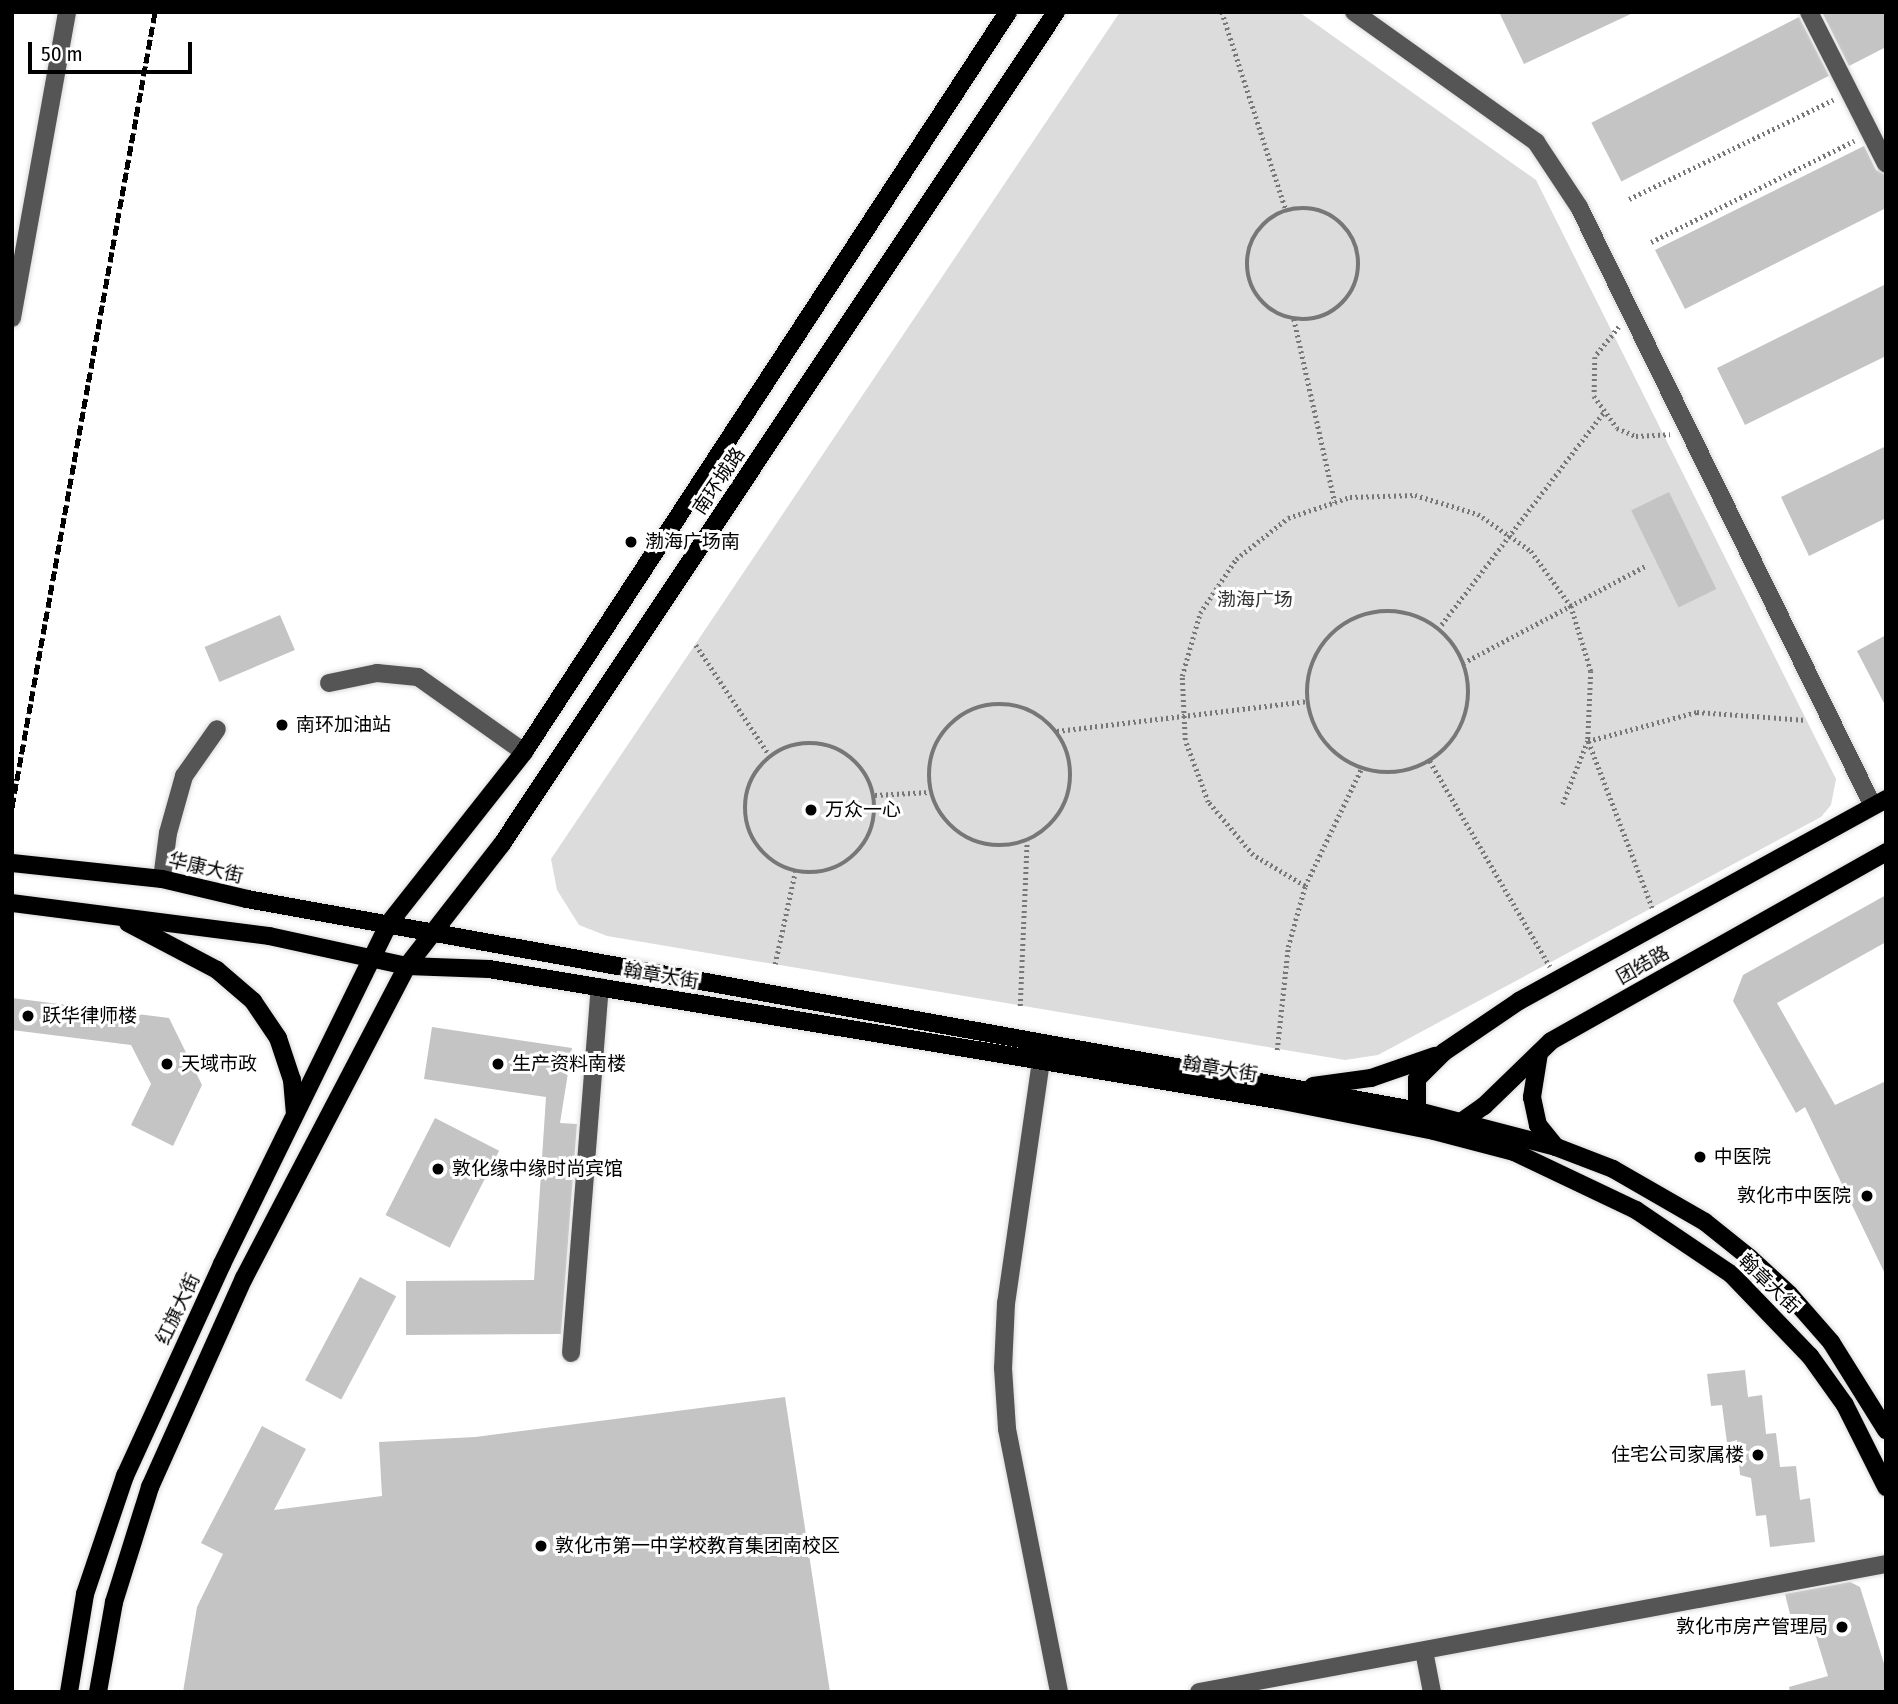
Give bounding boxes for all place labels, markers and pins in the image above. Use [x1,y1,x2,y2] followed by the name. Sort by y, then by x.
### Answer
[645,531,740,553] place label: 渤海广场南
[623,534,639,550] marker: 渤海广场南
[296,714,391,736] place label: 南环加油站
[274,717,290,733] marker: 南环加油站
[825,799,901,821] place label: 万众一心
[803,802,819,818] marker: 万众一心
[42,1005,137,1027] place label: 跃华律师楼
[20,1008,36,1024] marker: 跃华律师楼
[181,1053,257,1075] place label: 天域市政
[512,1053,626,1075] place label: 生产资料南楼
[159,1056,175,1072] marker: 天域市政
[490,1056,506,1072] marker: 生产资料南楼
[1714,1146,1771,1168] place label: 中医院
[1692,1149,1708,1165] marker: 中医院
[452,1158,623,1180] place label: 敦化缘中缘时尚宾馆
[430,1161,446,1177] marker: 敦化缘中缘时尚宾馆
[1737,1185,1851,1207] place label: 敦化市中医院
[1857,1186,1877,1206] marker: 敦化市中医院
[1611,1444,1744,1466] place label: 住宅公司家属楼
[1750,1447,1766,1463] marker: 住宅公司家属楼
[555,1535,840,1557] place label: 敦化市第一中学校教育集团南校区
[533,1538,549,1554] marker: 敦化市第一中学校教育集团南校区
[1676,1616,1828,1638] place label: 敦化市房产管理局
[1834,1619,1850,1635] marker: 敦化市房产管理局

